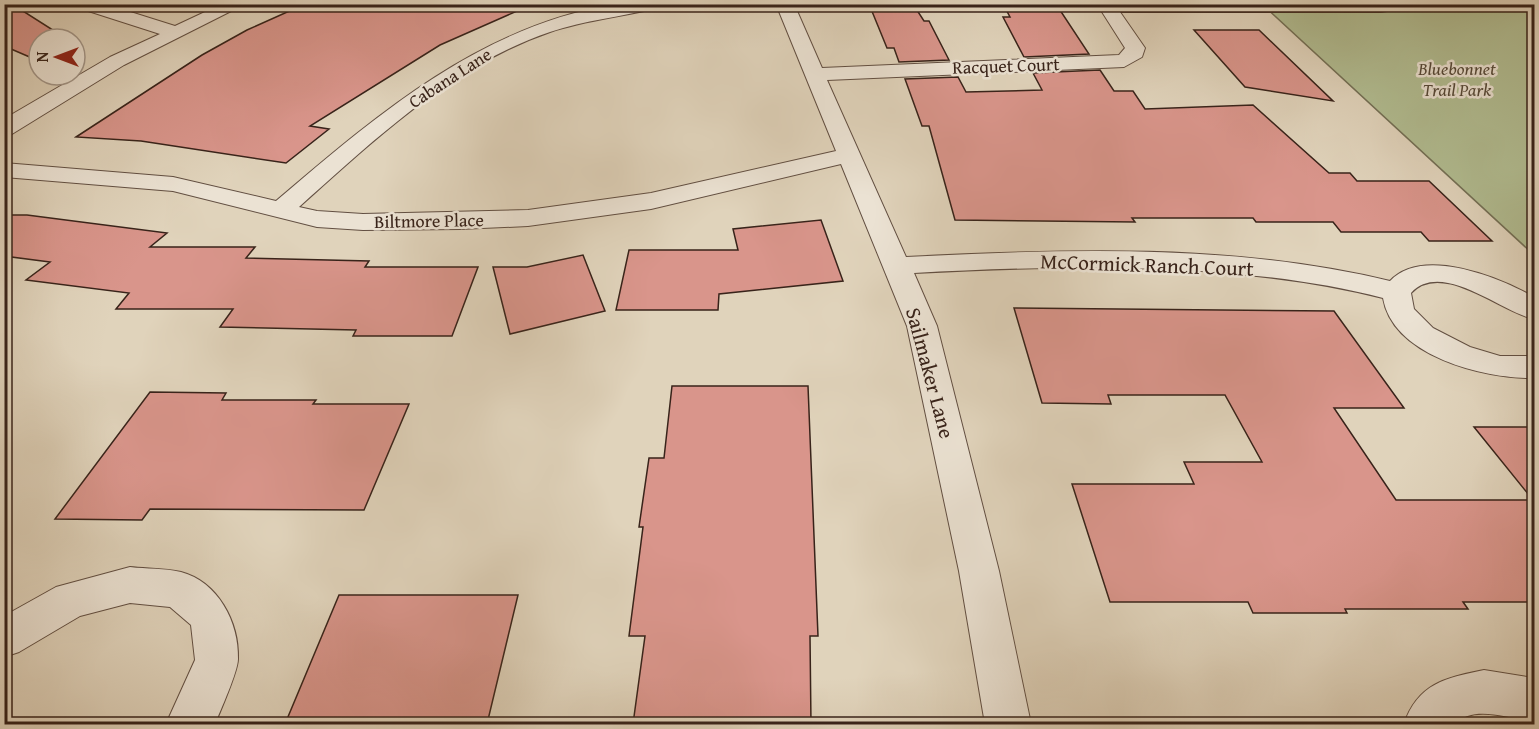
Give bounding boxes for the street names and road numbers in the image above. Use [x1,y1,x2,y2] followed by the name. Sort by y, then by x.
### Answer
[403,41,497,115] street label: Cabana Lane
[952,50,1061,81] street label: Racquet Court
[374,206,484,235] street label: Biltmore Place
[1040,245,1255,284] street label: McCormick Ranch Court
[898,304,963,442] street label: Sailmaker Lane

